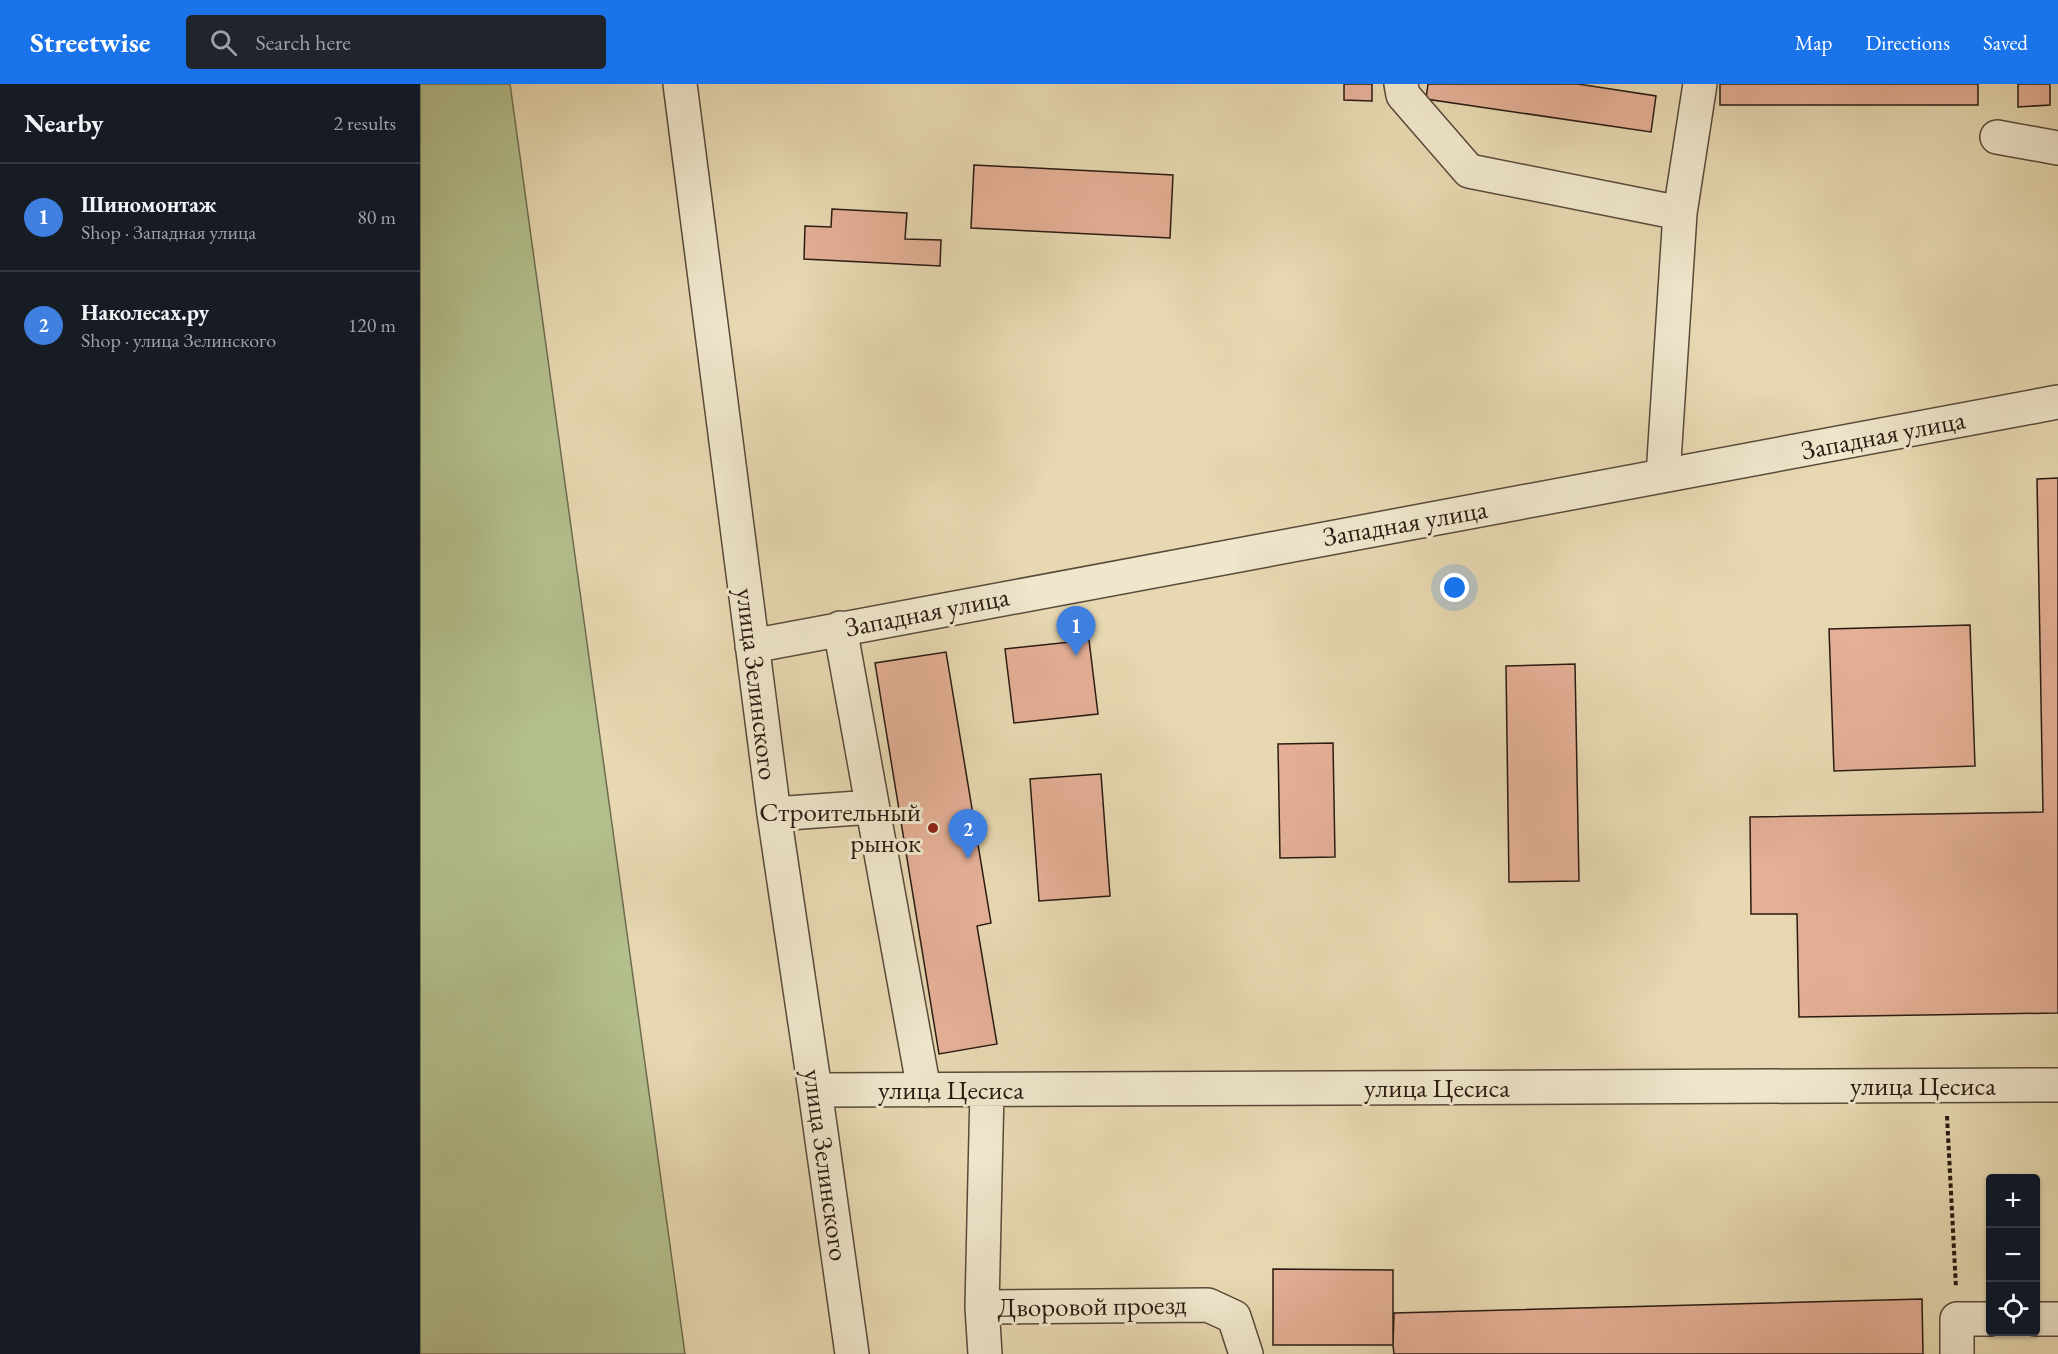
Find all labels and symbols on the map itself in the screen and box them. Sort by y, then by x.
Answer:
street label: Западная улица [1798,401,1968,468]
street label: Западная улица [1320,491,1490,554]
your location [1440,573,1469,602]
street label: Западная улица [842,578,1012,645]
street label: улица Зелинского [728,586,787,782]
pin: 1 [1056,606,1096,656]
place label: Строительный рынок [759,794,921,860]
pin: 2 [948,810,988,859]
marker: Строительный рынок [926,821,940,835]
street label: улица Зелинского [796,1067,857,1263]
street label: улица Цесиса [1850,1068,1996,1103]
street label: улица Цесиса [1364,1070,1510,1105]
street label: улица Цесиса [878,1072,1024,1107]
street label: Дворовой проезд [997,1286,1187,1325]

